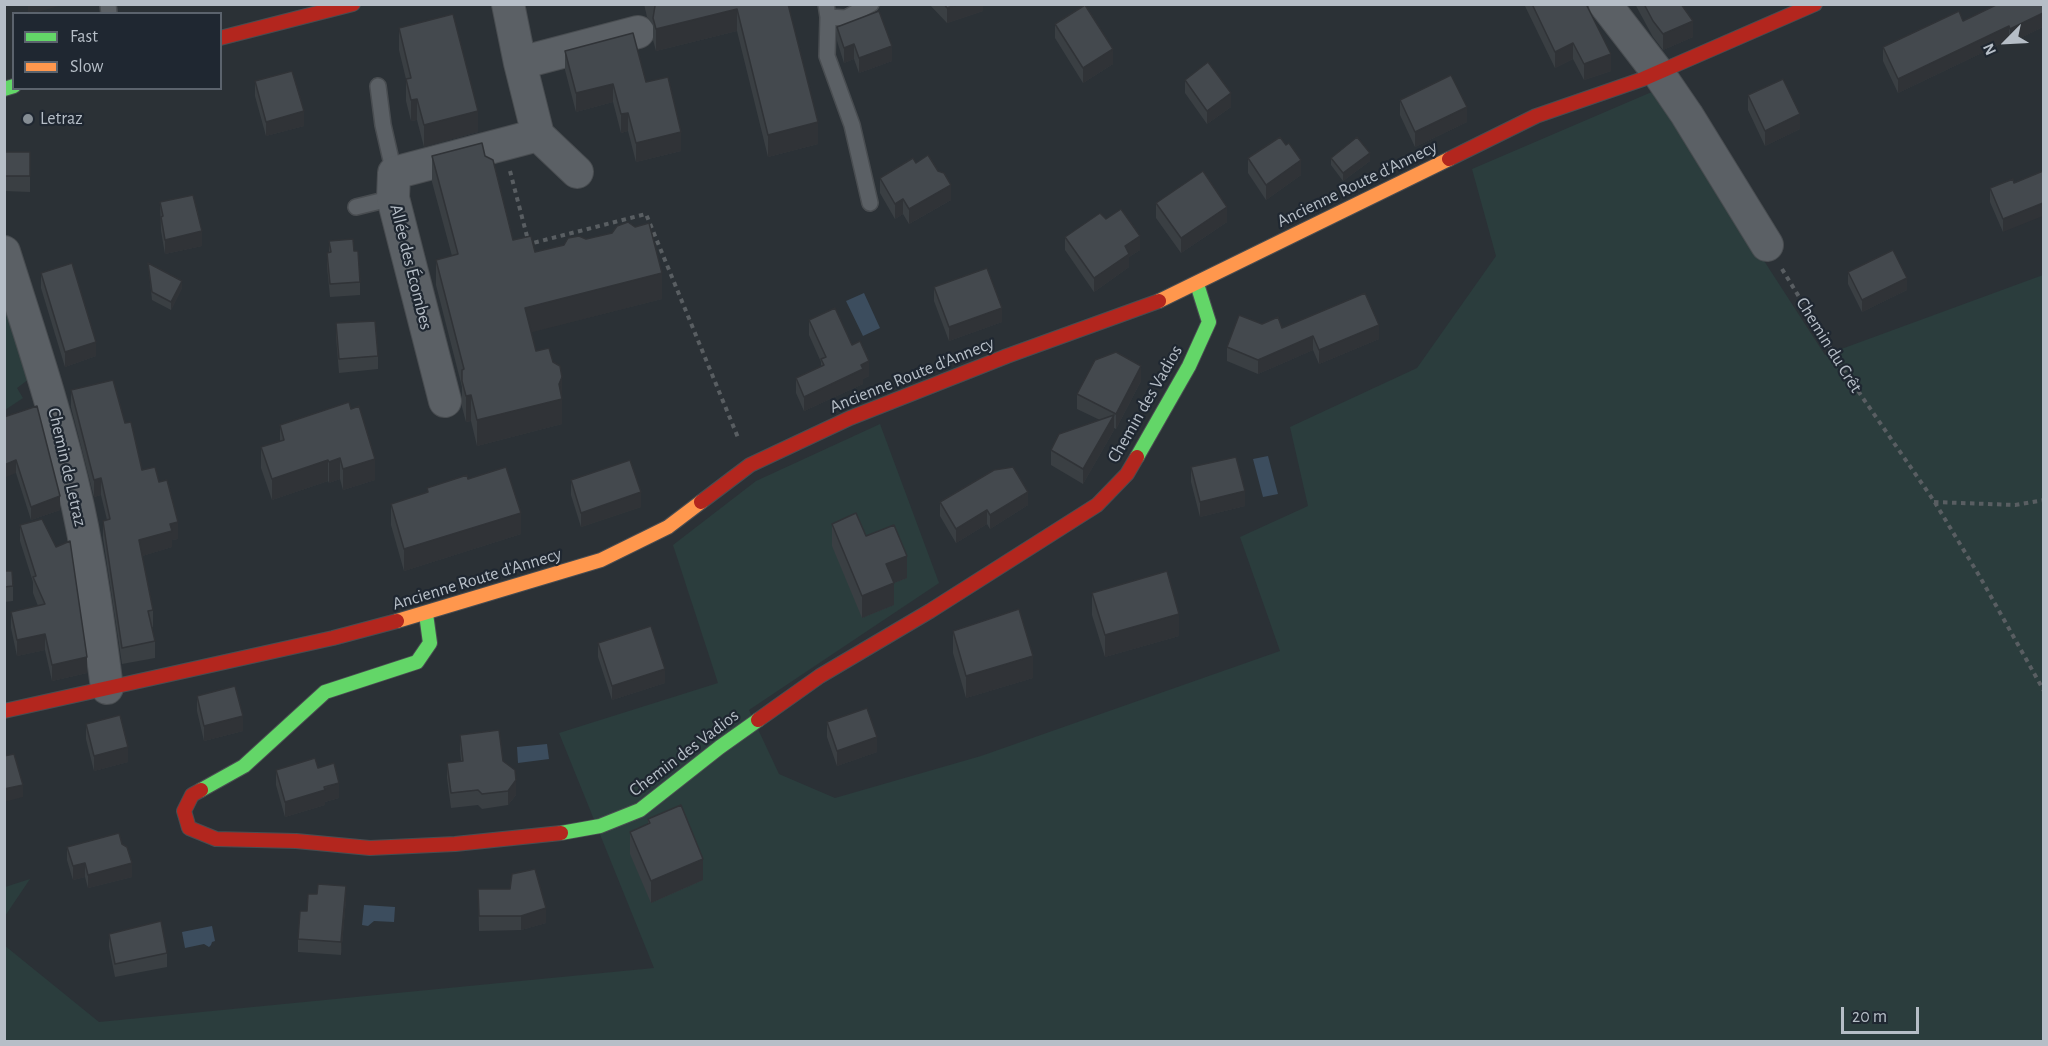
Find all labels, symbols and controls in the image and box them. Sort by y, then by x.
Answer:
legend [12,12,222,90]
north arrow [1976,12,2036,72]
text: Fast [70,28,98,46]
text: N [1980,41,1999,58]
text: Slow [70,58,103,76]
place label: Letraz [40,108,83,130]
marker: Letraz [21,112,35,126]
street label: Ancienne Route d'Annecy [1273,136,1441,232]
street label: Allée des Écombes [385,202,437,332]
street label: Chemin du Crêt [1791,293,1867,397]
street label: Ancienne Route d'Annecy [827,332,997,418]
street label: Chemin des Vadios [1103,341,1187,467]
street label: Chemin de Letraz [43,405,91,529]
street label: Ancienne Route d'Annecy [390,543,564,615]
street label: Chemin des Vadios [625,705,743,801]
scale bar [1844,995,1922,1033]
text: 20 m [1852,1008,1887,1026]

